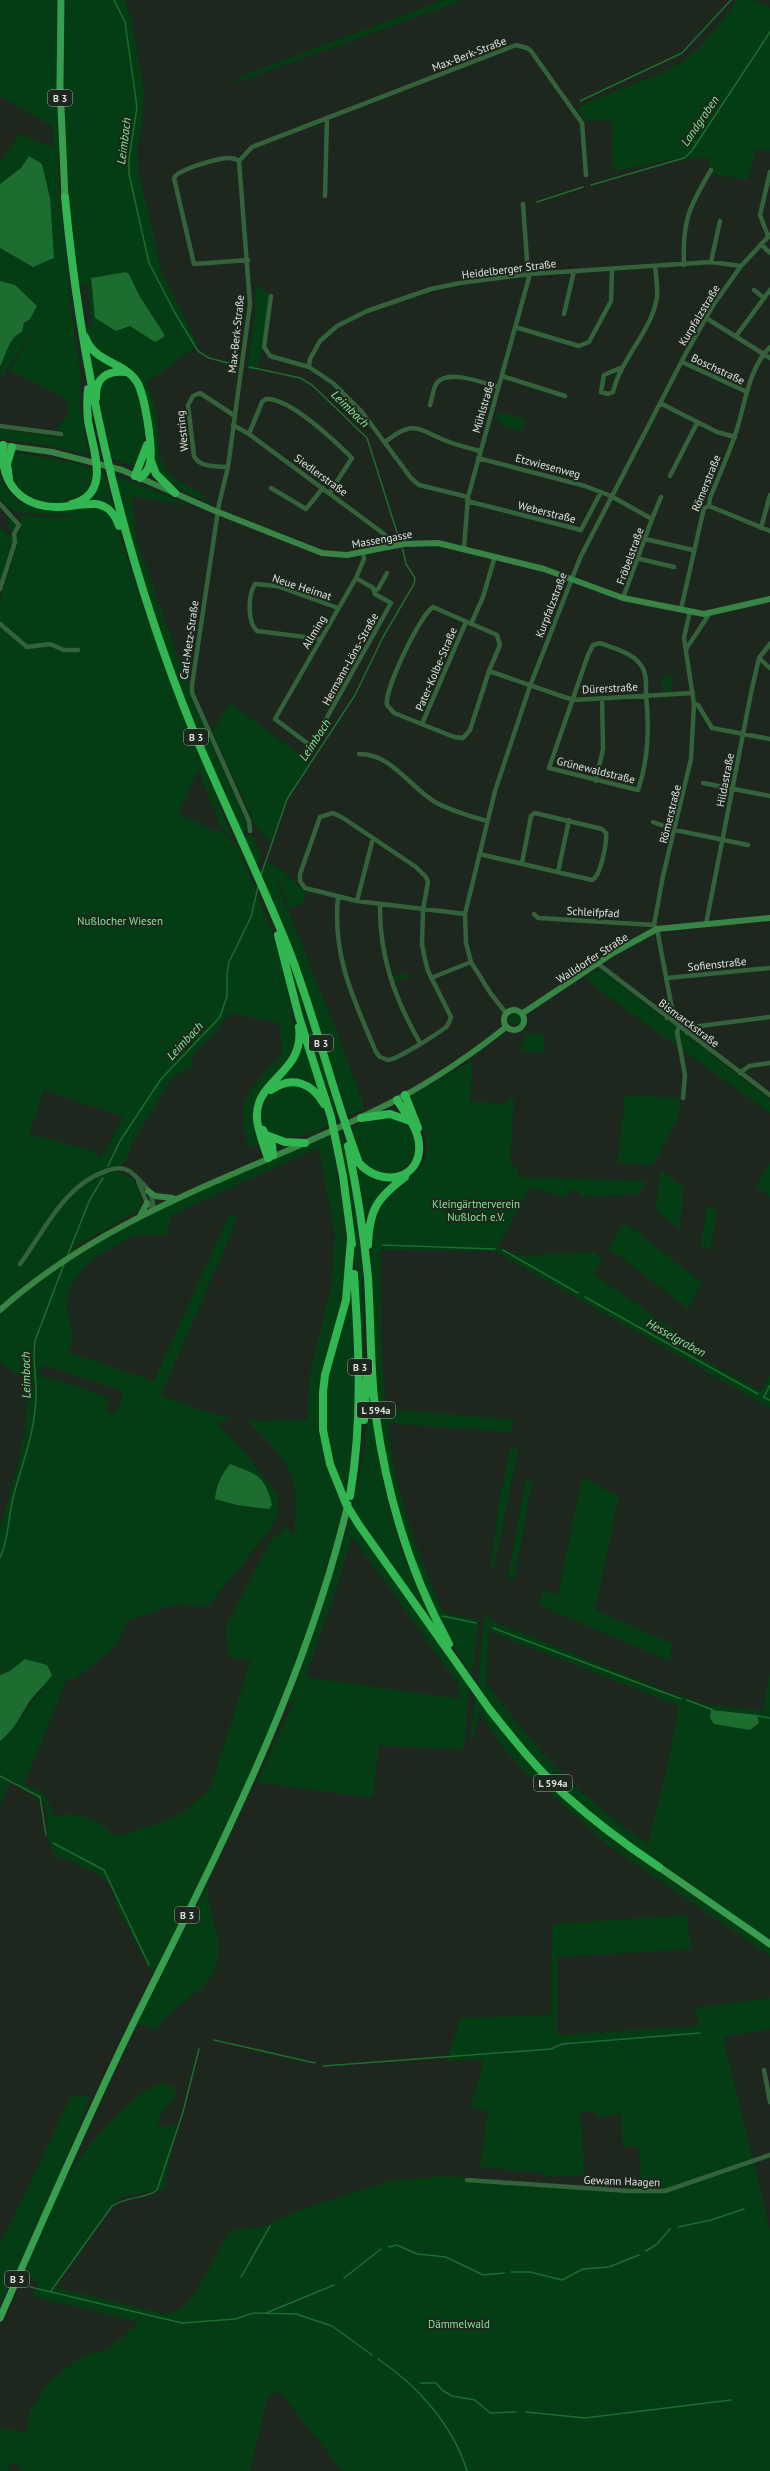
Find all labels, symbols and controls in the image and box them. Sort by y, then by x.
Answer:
street label: Max-Berk-Straße [430,33,509,75]
road number: B 3 [48,90,72,106]
water label: Landgraben [677,93,722,149]
water label: Leimbach [113,117,134,165]
street label: Heidelberger Straße [461,256,557,282]
street label: Kurpfalzstraße [675,282,723,348]
street label: Max-Berk-Straße [225,294,247,374]
street label: Boschstraße [689,350,747,388]
street label: Mühlstraße [469,379,497,435]
water label: Leimbach [328,387,372,430]
street label: Westring [173,410,191,452]
street label: Siedlerstraße [292,451,351,499]
street label: Etzwiesenweg [514,451,582,481]
street label: Römerstraße [688,452,724,513]
street label: Weberstraße [517,498,578,526]
street label: Fröbelstraße [613,525,647,586]
street label: Massengasse [351,527,414,551]
street label: Kurpfalzstraße [532,570,570,640]
street label: Neue Heimat [271,571,334,603]
street label: Carl-Metz-Straße [177,599,202,680]
street label: Hermann-Löns-Straße [319,610,381,708]
street label: Allming [299,613,329,651]
street label: Pater-Kolbe-Straße [412,625,460,713]
street label: Dürerstraße [582,680,639,696]
water label: Leimbach [296,716,334,763]
road number: B 3 [184,729,208,745]
street label: Hildastraße [713,751,737,808]
street label: Grünewaldstraße [555,754,637,787]
street label: Römerstraße [656,783,684,845]
street label: Schleifpfad [566,904,620,920]
park label: Nußlocher Wiesen [77,914,163,928]
street label: Walldorfer Straße [554,929,631,986]
street label: Sofienstraße [687,954,747,974]
street label: Bismarckstraße [656,996,722,1051]
water label: Leimbach [163,1018,206,1063]
road number: B 3 [309,1035,333,1051]
park label: Kleingärtnerverein Nußloch e.V. [432,1197,520,1224]
water label: Hesselgraben [644,1315,709,1360]
water label: Leimbach [18,1351,33,1399]
road number: B 3 [348,1359,372,1375]
road number: L 594a [357,1402,395,1418]
road number: L 594a [534,1775,572,1791]
road number: B 3 [175,1907,199,1923]
street label: Gewann Haagen [584,2173,660,2189]
road number: B 3 [5,2271,29,2287]
park label: Dämmelwald [428,2317,490,2331]

